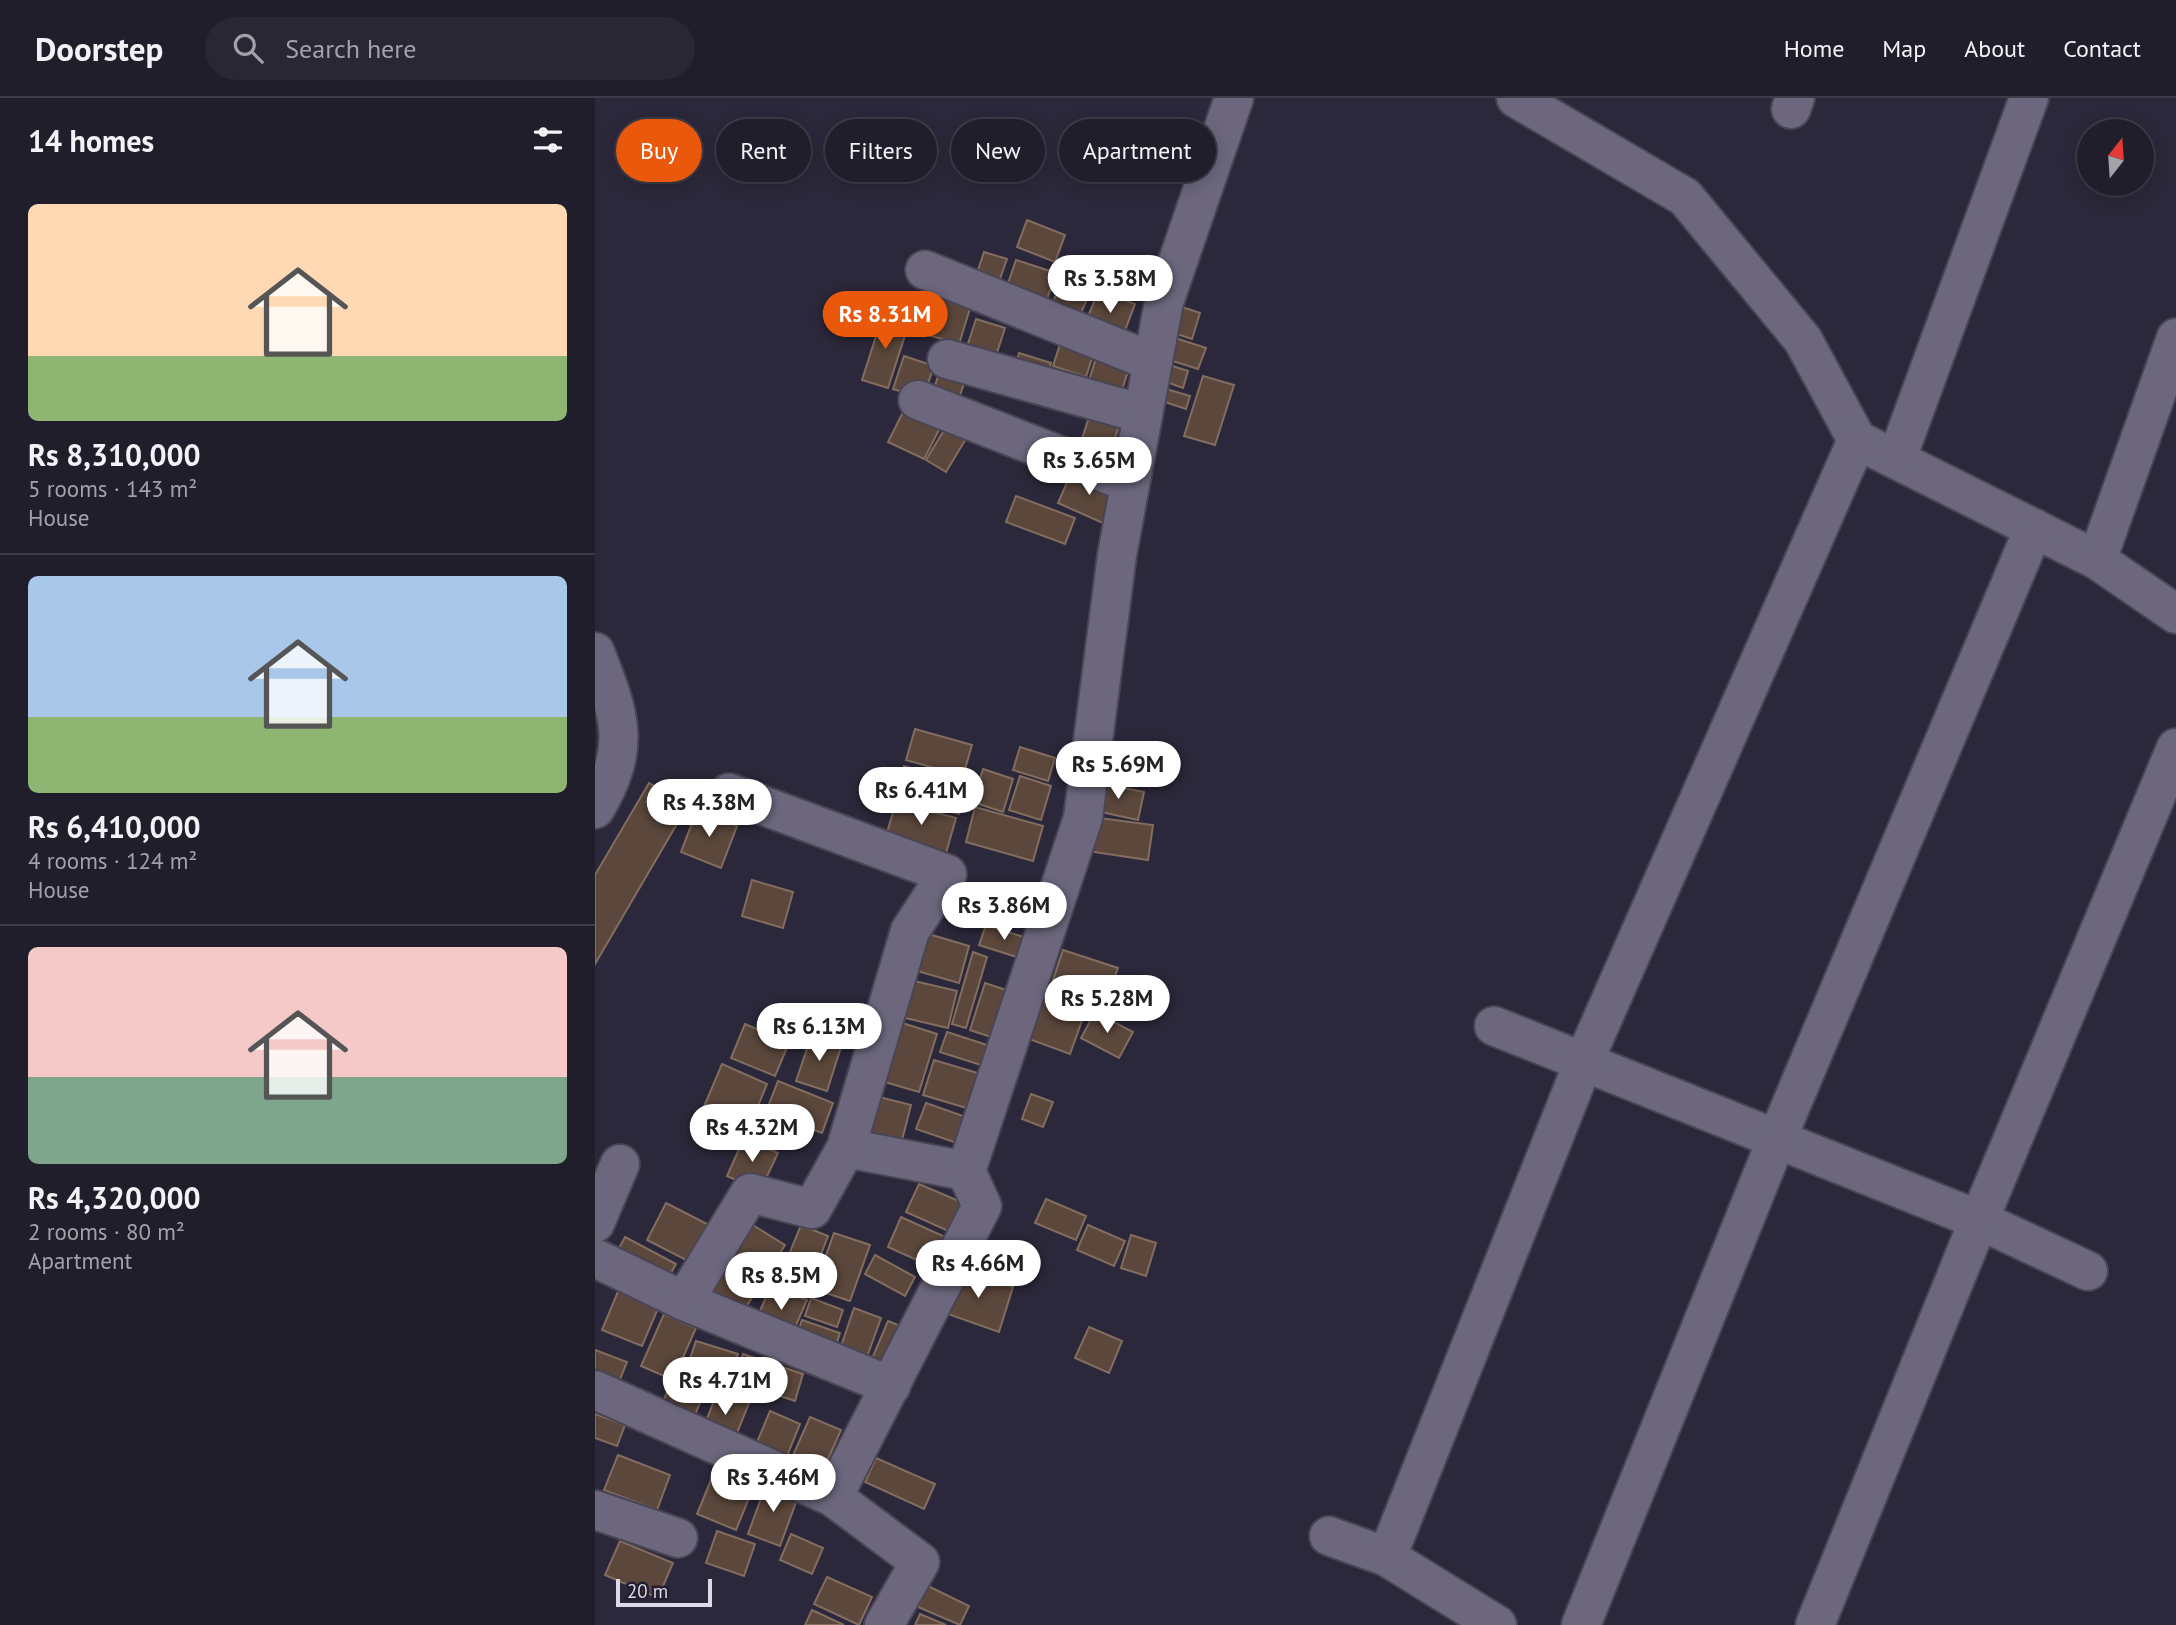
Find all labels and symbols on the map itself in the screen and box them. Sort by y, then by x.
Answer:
north arrow [2077,119,2154,196]
pin: Rs 3.58M [1038,256,1182,315]
pin: Rs 8.31M [813,292,957,351]
pin: Rs 3.65M [1017,438,1161,497]
pin: Rs 5.69M [1046,742,1190,801]
pin: Rs 6.41M [849,768,993,827]
pin: Rs 4.38M [637,780,781,839]
pin: Rs 3.86M [932,882,1076,942]
pin: Rs 5.28M [1035,976,1179,1035]
pin: Rs 6.13M [747,1004,891,1063]
pin: Rs 4.32M [680,1104,824,1164]
pin: Rs 4.66M [906,1240,1050,1300]
pin: Rs 8.5M [716,1252,846,1312]
pin: Rs 4.71M [653,1358,797,1417]
pin: Rs 3.46M [701,1454,845,1514]
scale bar [616,1576,712,1608]

